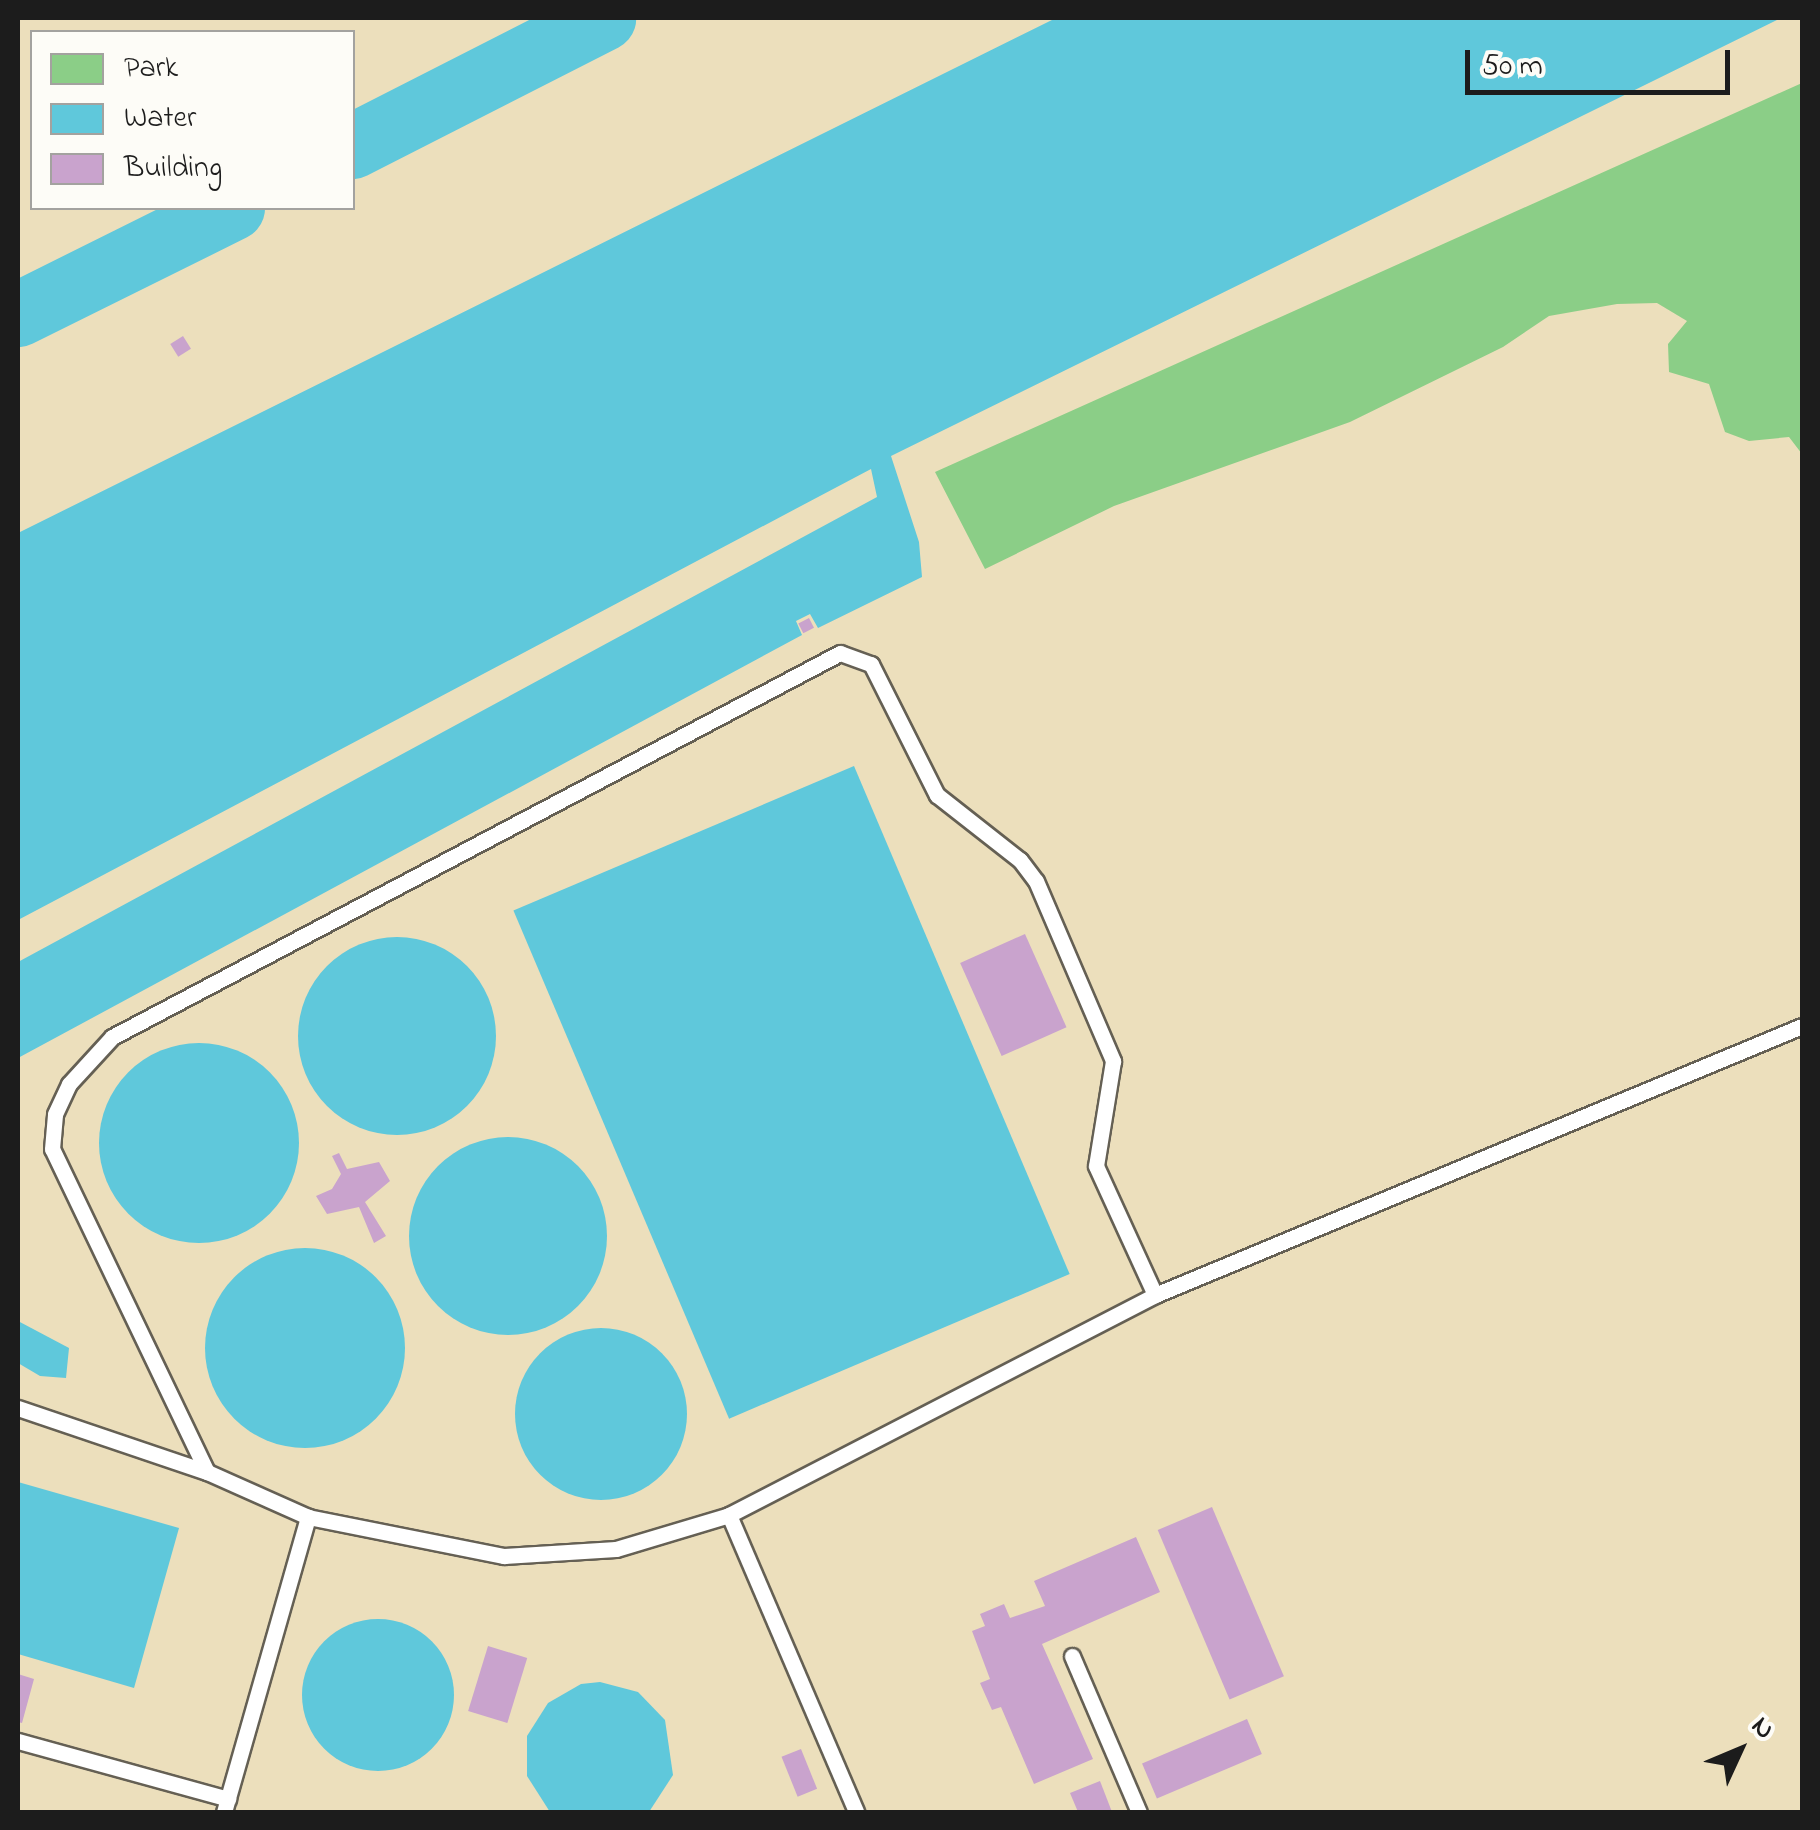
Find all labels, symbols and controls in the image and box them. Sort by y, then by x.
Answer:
legend [30,30,355,210]
scale bar [1470,30,1735,92]
text: 50 m [1482,45,1543,89]
text: Park [124,47,178,91]
text: Water [124,97,196,141]
text: Building [124,147,222,191]
north arrow [1690,1700,1790,1800]
text: N [1741,1708,1783,1750]

